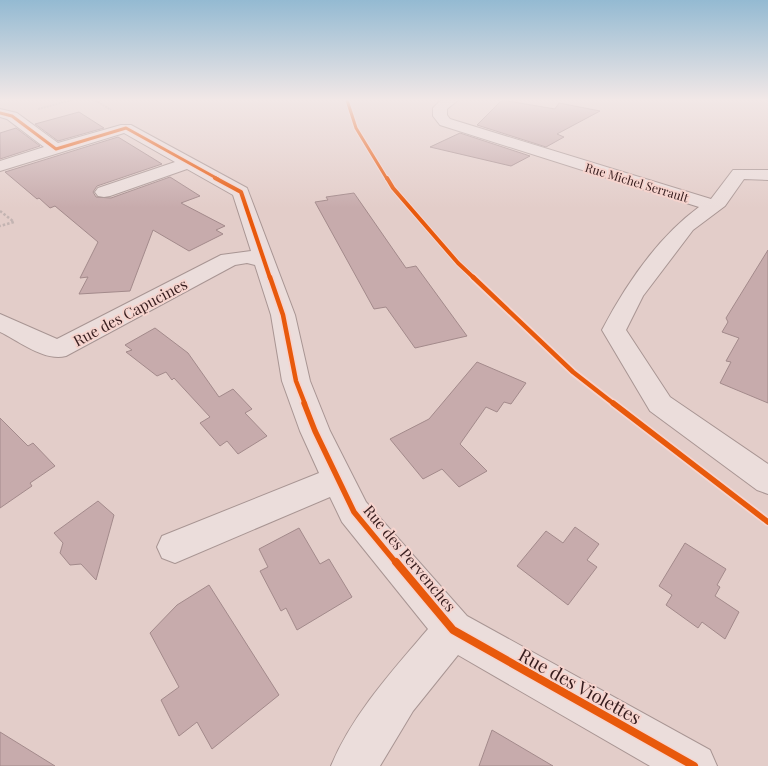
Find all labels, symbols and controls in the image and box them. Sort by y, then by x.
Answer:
street label: Rue Michel Serrault [583,159,691,206]
street label: Rue des Capucines [69,273,191,351]
street label: Rue des Pervenches [359,500,461,616]
street label: Rue des Violettes [515,642,645,730]

